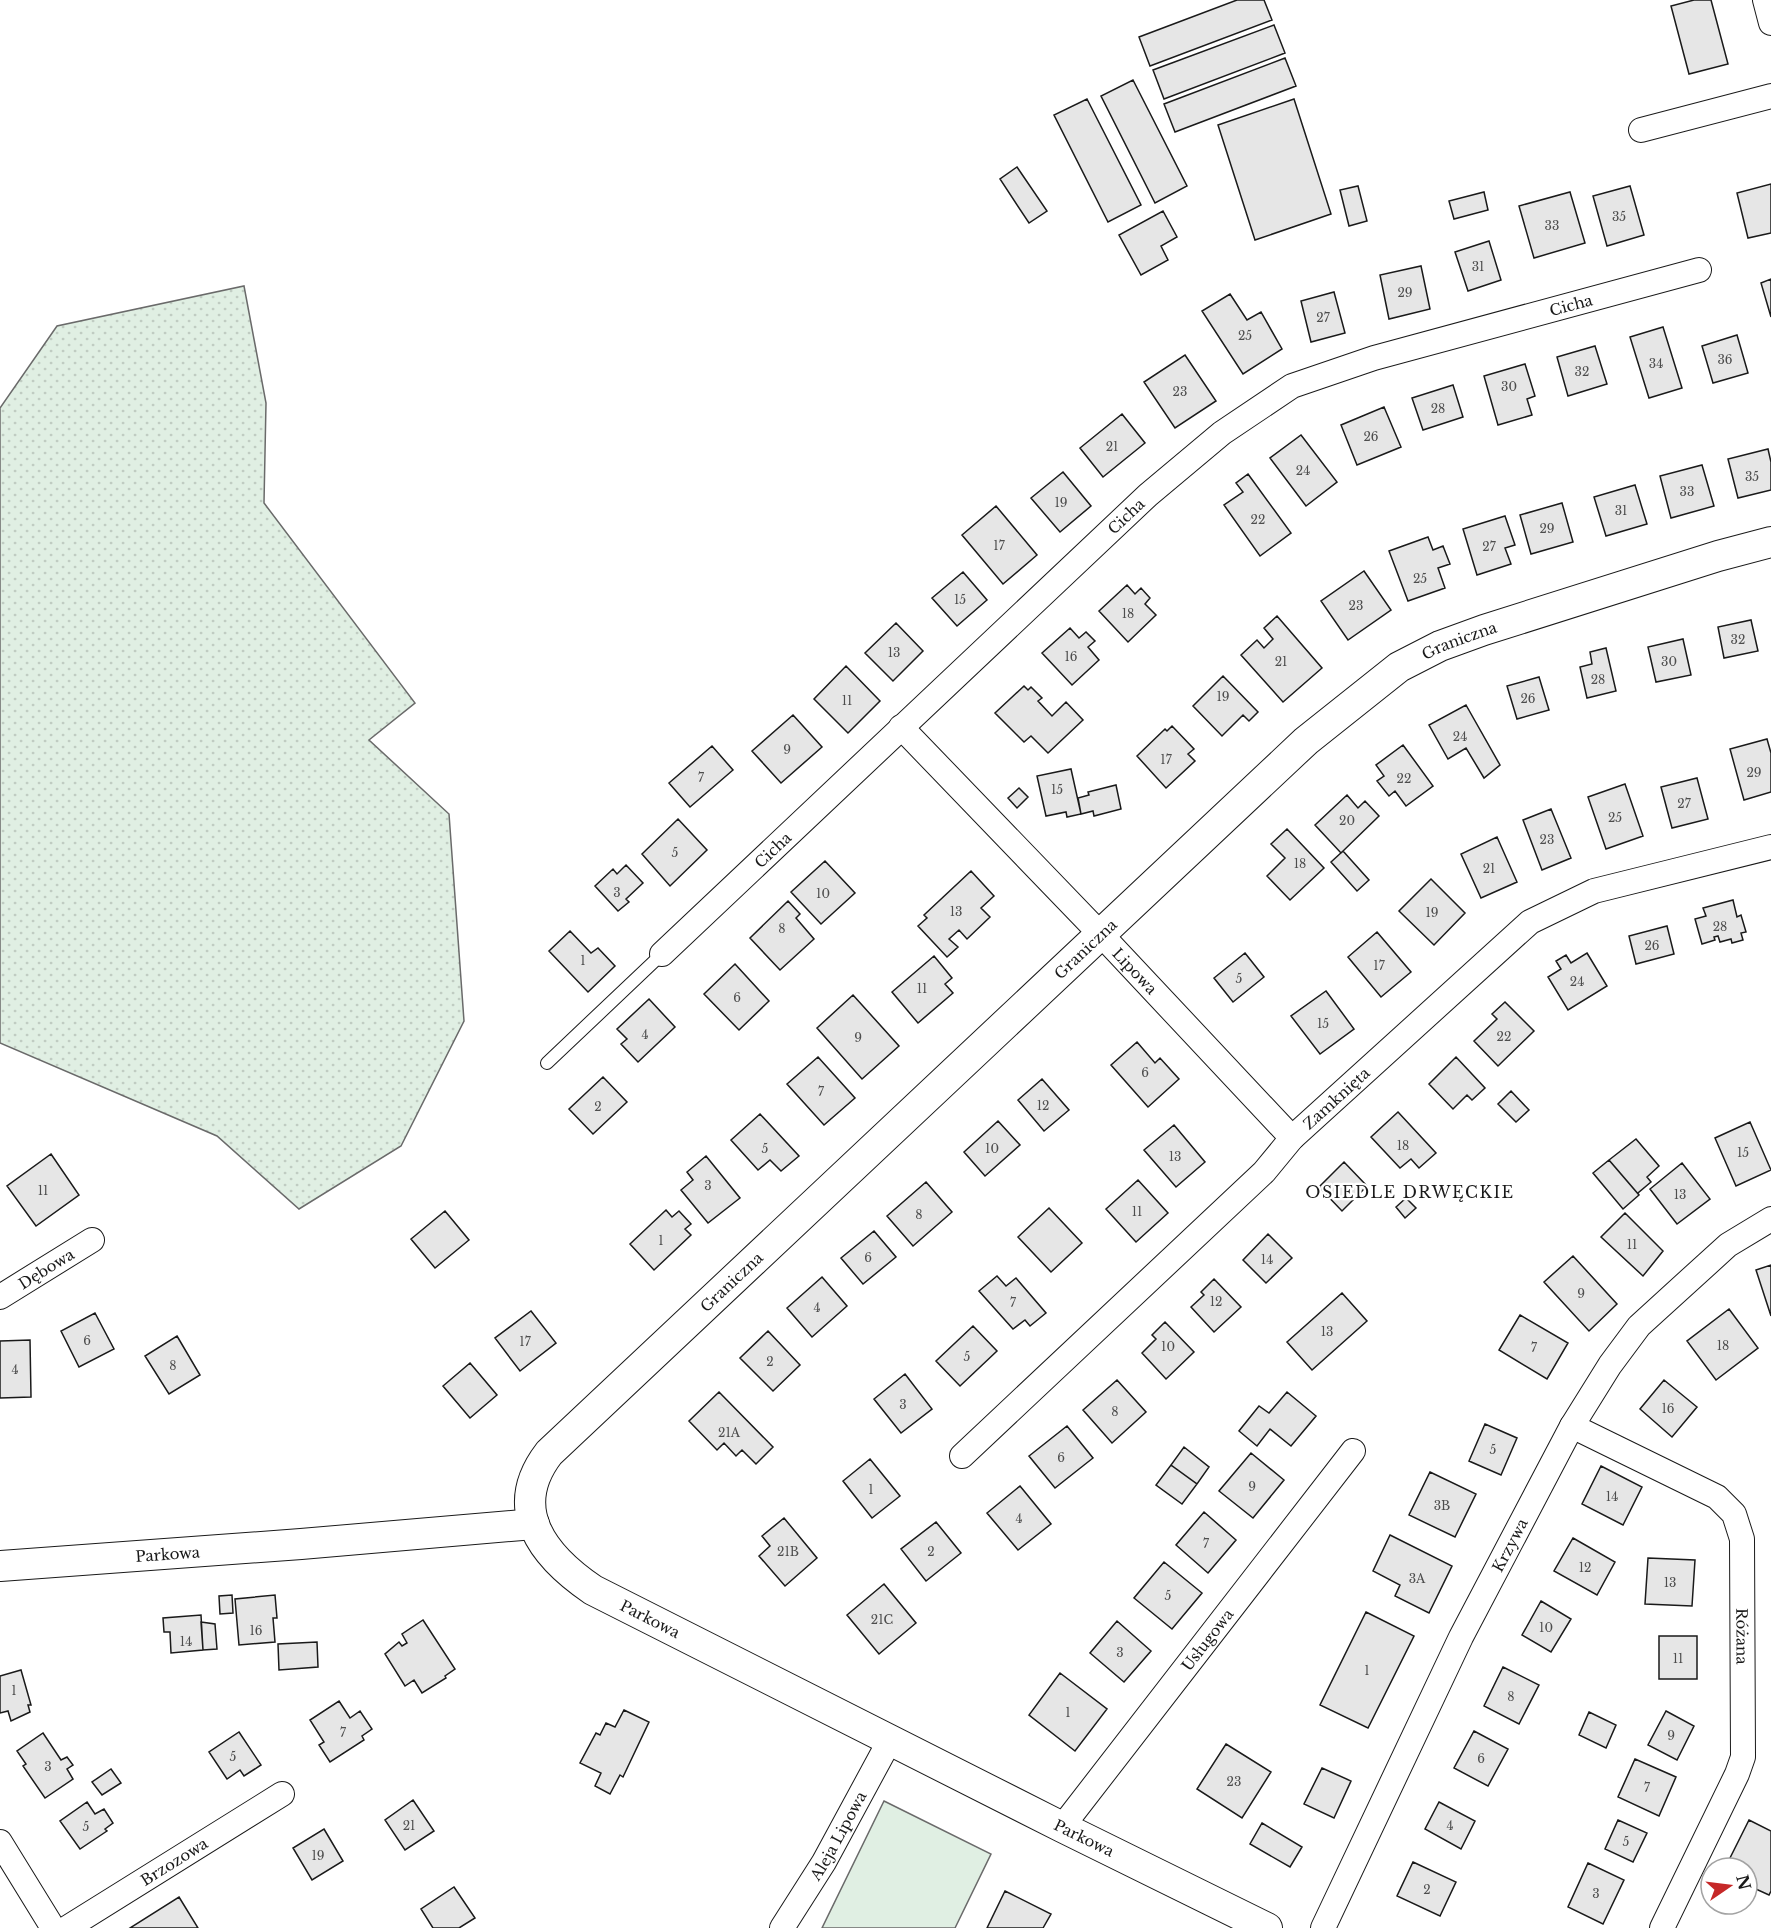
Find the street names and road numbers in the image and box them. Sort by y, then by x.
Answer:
street label: Cicha [1547,290,1595,320]
street label: Cicha [1103,494,1149,538]
street label: Graniczna [1418,617,1500,663]
street label: Cicha [750,827,795,872]
street label: Graniczna [1050,914,1121,983]
street label: Lipowa [1109,944,1162,998]
street label: Zamknięta [1299,1063,1374,1133]
street label: Dębowa [14,1244,78,1293]
street label: Graniczna [696,1247,767,1316]
street label: Krzywa [1488,1514,1532,1575]
street label: Parkowa [135,1542,201,1566]
street label: Parkowa [617,1596,684,1642]
street label: Usługowa [1177,1604,1238,1674]
street label: Różana [1733,1608,1752,1665]
street label: Aleja Lipowa [805,1787,870,1885]
street label: Parkowa [1051,1815,1118,1861]
street label: Brzozowa [137,1833,212,1889]

